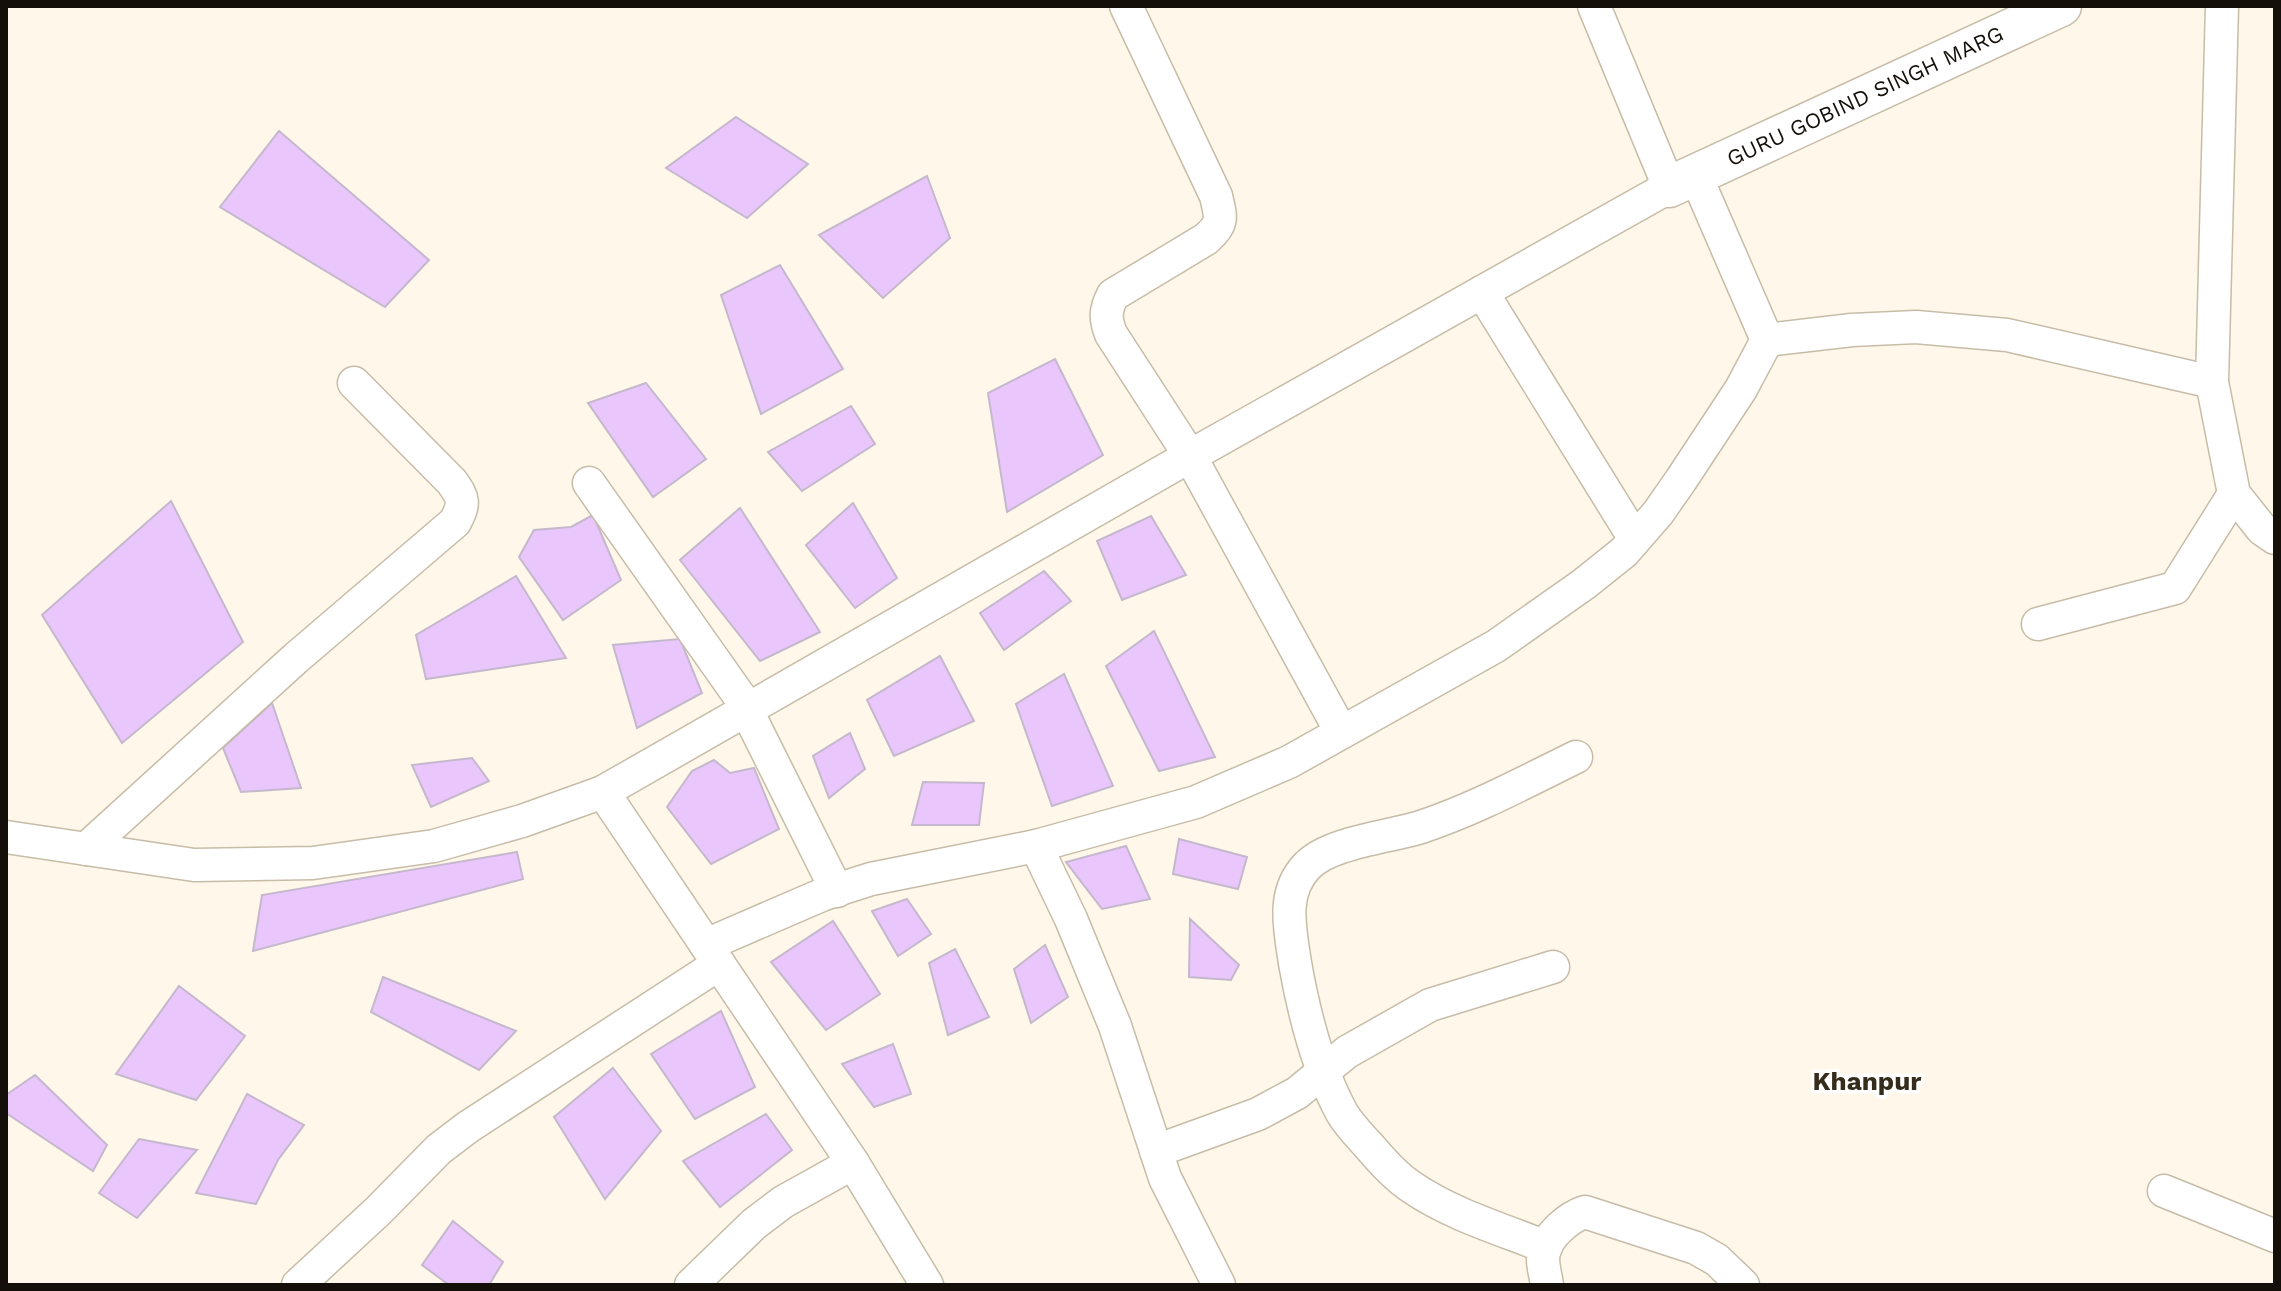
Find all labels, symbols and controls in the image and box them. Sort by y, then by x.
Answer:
street label: GURU GOBIND SINGH MARG [1723,21,2007,171]
district label: Khanpur [1813,1066,1922,1096]

